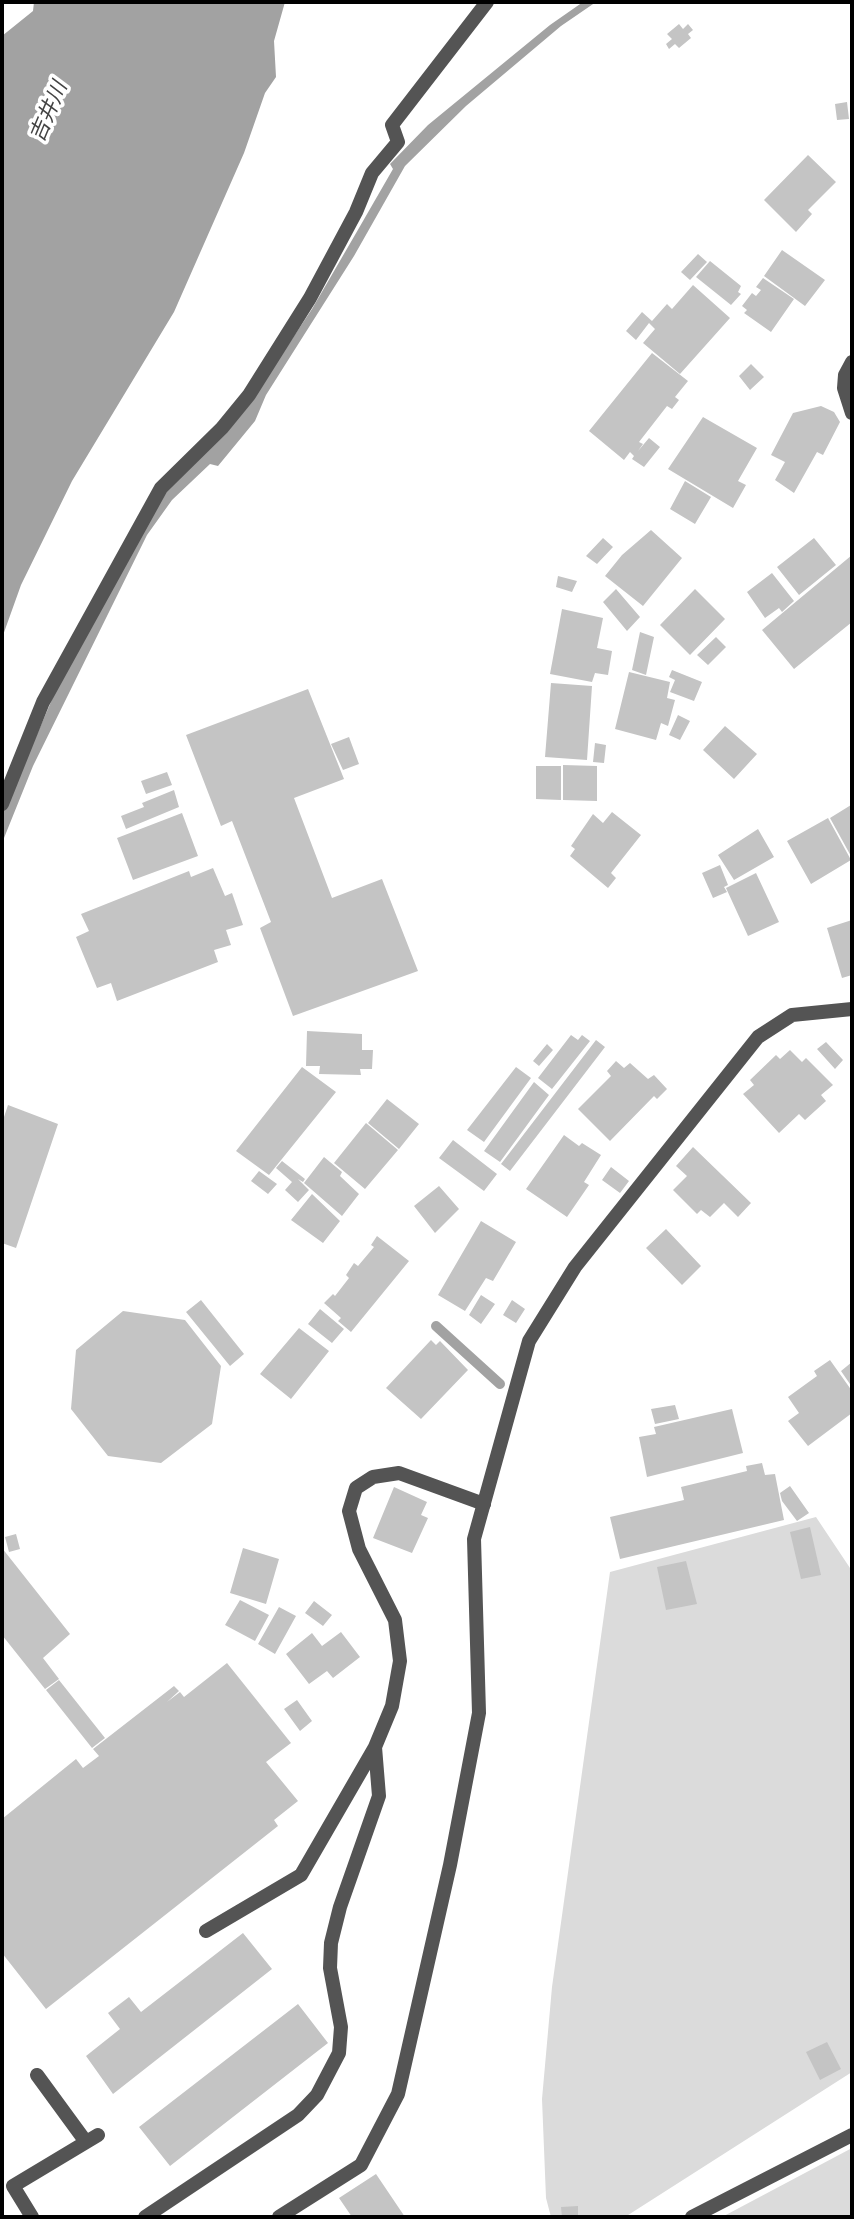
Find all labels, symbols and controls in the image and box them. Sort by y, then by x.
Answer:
water label: 吉井川 [25,78,73,146]

